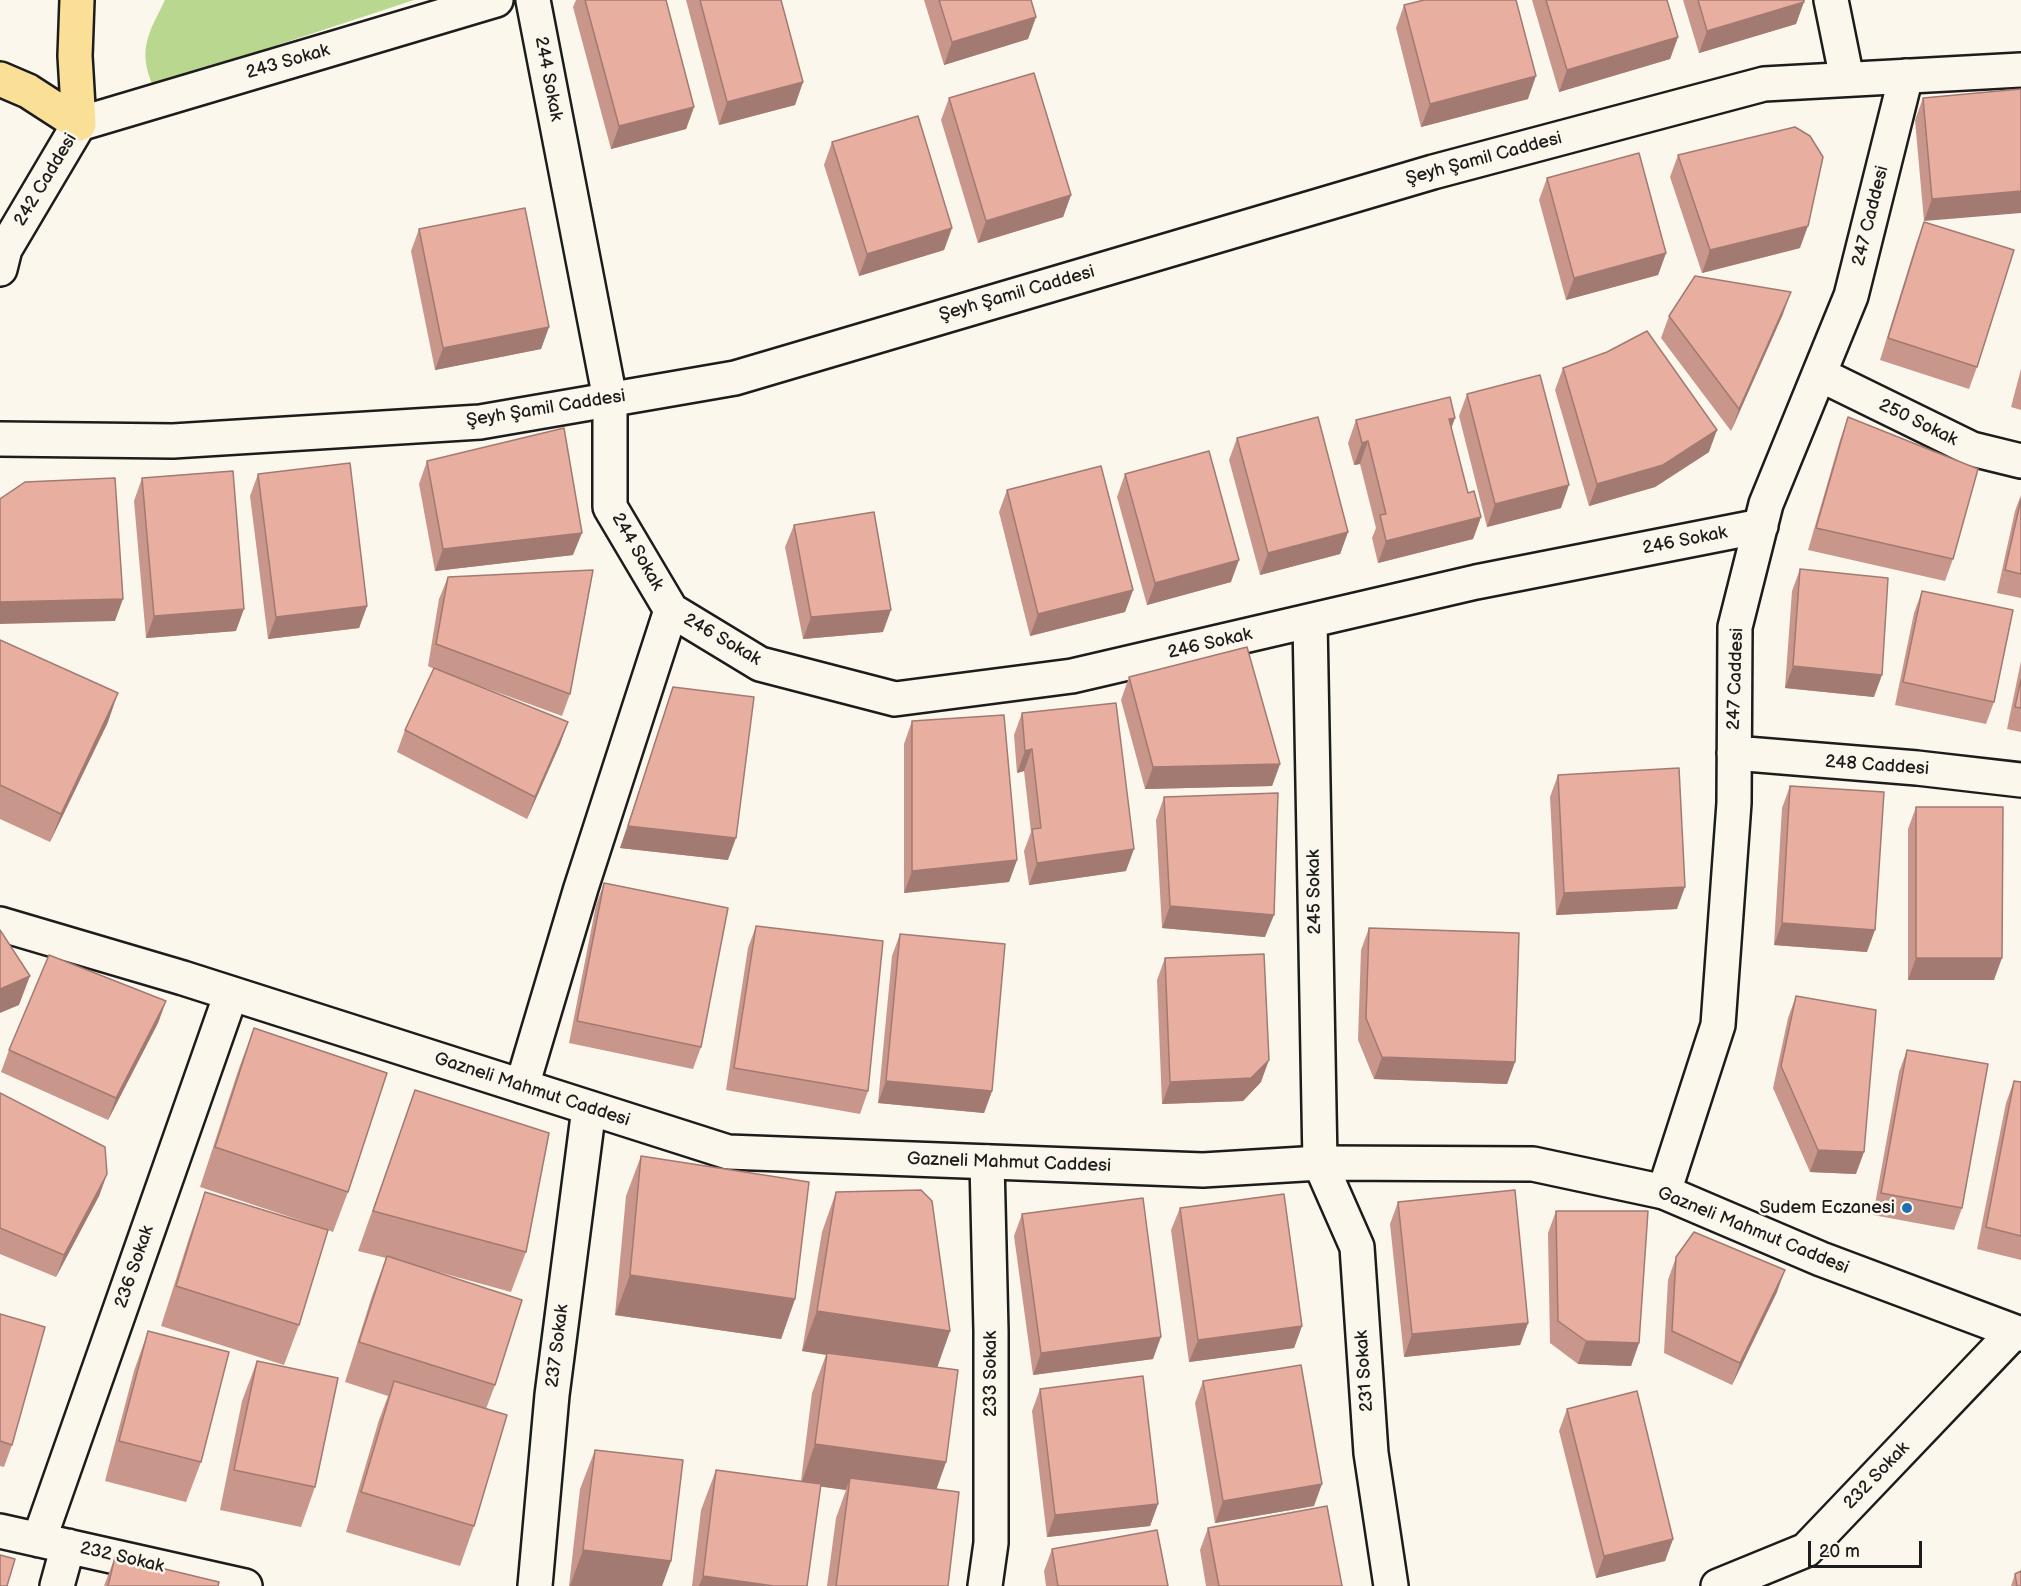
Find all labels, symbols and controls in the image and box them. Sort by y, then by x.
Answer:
street label: 244 Sokak [529,35,567,123]
street label: 243 Sokak [244,40,332,84]
street label: Şeyh Şamil Caddesi [1404,128,1564,190]
street label: 242 Caddesi [10,130,82,230]
street label: 247 Caddesi [1848,164,1894,268]
street label: Şeyh Şamil Caddesi [937,261,1097,327]
street label: Şeyh Şamil Caddesi [465,386,627,432]
street label: 250 Sokak [1875,395,1961,451]
street label: 244 Sokak [606,509,668,595]
street label: 246 Sokak [1641,522,1729,560]
street label: 246 Sokak [679,609,765,671]
street label: 246 Sokak [1166,624,1254,664]
street label: 247 Caddesi [1723,627,1749,731]
street label: 248 Caddesi [1824,752,1930,780]
street label: 245 Sokak [1303,849,1327,935]
street label: Gazneli Mahmut Caddesi [431,1048,633,1132]
street label: Gazneli Mahmut Caddesi [906,1149,1112,1177]
street label: Gazneli Mahmut Caddesi [1654,1183,1852,1279]
place label: Sudem Eczanesi [1759,1197,1895,1219]
marker: Sudem Eczanesi [1900,1201,1914,1215]
street label: 236 Sokak [111,1223,159,1311]
street label: 237 Sokak [542,1303,574,1389]
street label: 231 Sokak [1351,1329,1379,1413]
street label: 233 Sokak [980,1331,1002,1417]
street label: 232 Sokak [1840,1438,1914,1514]
scale bar [1811,1529,1925,1567]
street label: 232 Sokak [78,1538,166,1578]
text: 20 m [1819,1541,1860,1562]

